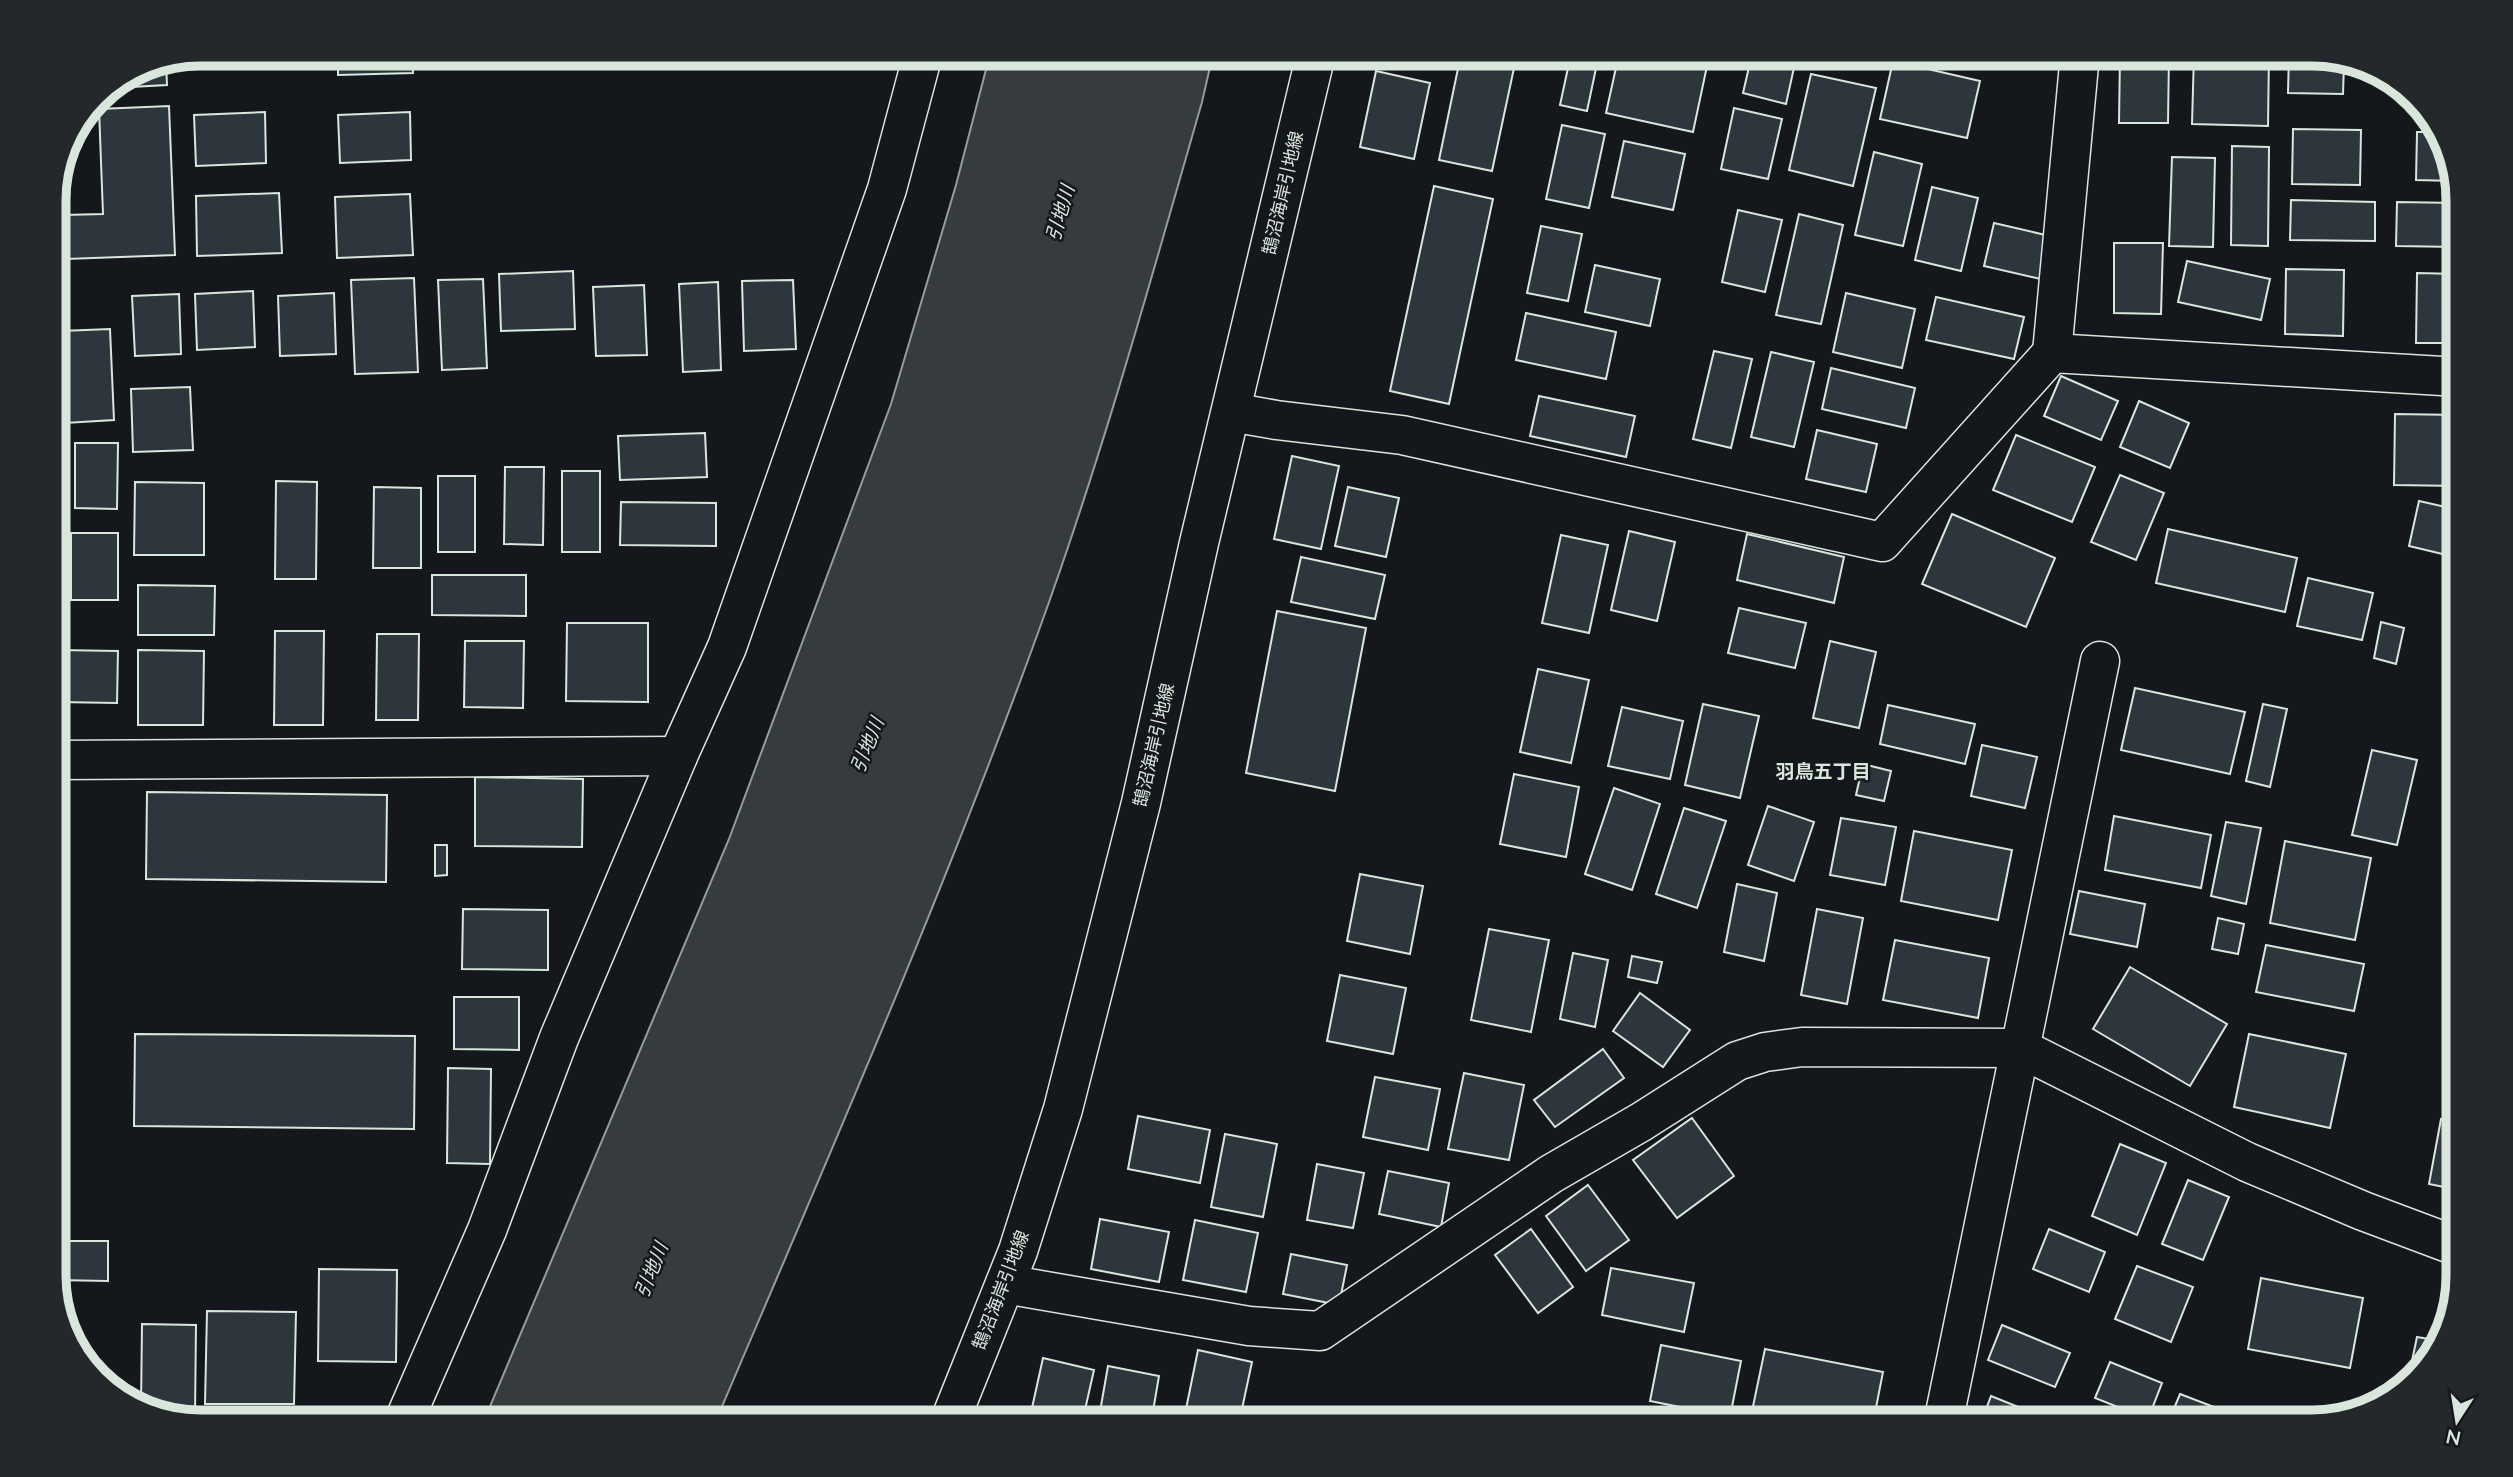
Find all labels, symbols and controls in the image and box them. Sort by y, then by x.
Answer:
street label: 鵠沼海岸引地線 [1257,129,1307,257]
water label: 引地川 [1041,180,1079,243]
street label: 鵠沼海岸引地線 [1128,681,1178,809]
water label: 引地川 [845,712,889,776]
district label: 羽鳥五丁目 [1775,759,1871,782]
street label: 鵠沼海岸引地線 [967,1227,1033,1352]
water label: 引地川 [629,1237,673,1301]
north arrow [2422,1386,2492,1456]
text: N [2444,1425,2463,1451]

